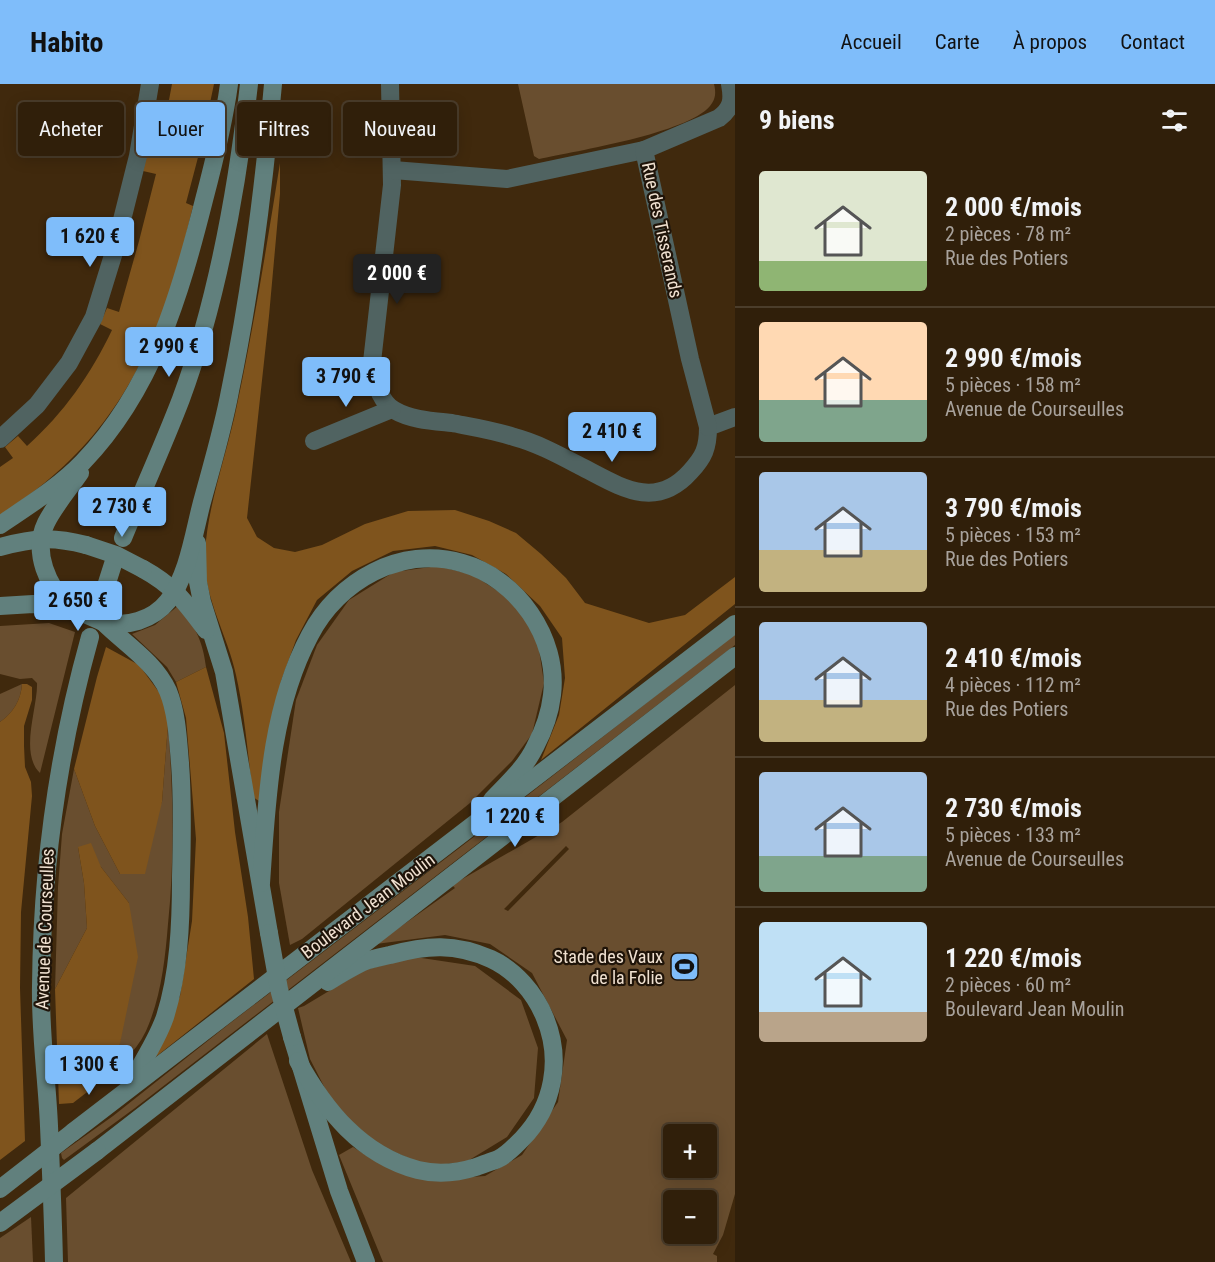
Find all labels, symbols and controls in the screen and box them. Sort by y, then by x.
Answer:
text: Habito [30,26,103,59]
text: Accueil [841,30,902,54]
text: Carte [935,30,980,54]
text: À propos [1013,30,1087,54]
text: Contact [1120,30,1185,54]
chip: Acheter [18,102,124,156]
chip: Louer [136,102,225,156]
chip: Filtres [237,102,331,156]
chip: Nouveau [343,102,457,156]
icon: filters [1158,104,1191,137]
text: 9 biens [759,105,835,135]
street label: Rue des Tisserands [638,160,687,300]
text: 2 000 €/mois [945,192,1082,222]
icon: home [807,195,879,267]
pin: 1 620 € [35,217,145,268]
text: 2 pièces · 78 m² [945,222,1071,246]
text: 1 620 € [60,224,120,248]
text: Rue des Potiers [945,246,1068,270]
pin: 2 000 € [342,254,452,305]
text: 2 000 € [367,261,427,285]
pin: 2 990 € [114,327,224,378]
text: 2 990 € [139,334,199,358]
text: 2 990 €/mois [945,343,1082,373]
icon: home [807,346,879,418]
pin: 3 790 € [291,357,401,408]
text: 3 790 € [316,364,376,388]
text: 5 pièces · 158 m² [945,373,1081,397]
text: Avenue de Courseulles [945,397,1124,421]
pin: 2 410 € [557,412,667,463]
text: 2 410 € [582,419,642,443]
pin: 2 730 € [67,487,177,538]
text: 3 790 €/mois [945,493,1082,523]
text: 2 730 € [92,494,152,518]
icon: home [807,496,879,568]
text: 5 pièces · 153 m² [945,523,1081,547]
text: Rue des Potiers [945,547,1068,571]
pin: 2 650 € [23,581,133,632]
text: 2 650 € [48,588,108,612]
text: 2 410 €/mois [945,643,1082,673]
icon: home [807,646,879,718]
text: 4 pièces · 112 m² [945,673,1081,697]
text: Rue des Potiers [945,697,1068,721]
text: 2 730 €/mois [945,793,1082,823]
icon: home [807,796,879,868]
pin: 1 220 € [460,797,570,848]
text: 1 220 € [485,804,545,828]
text: 5 pièces · 133 m² [945,823,1081,847]
text: Avenue de Courseulles [945,847,1124,871]
street label: Avenue de Courseulles [31,848,58,1010]
street label: Boulevard Jean Moulin [297,849,439,963]
text: 1 220 €/mois [945,943,1082,973]
place label: Stade des Vaux de la Folie [554,946,663,988]
icon: home [807,946,879,1018]
sports icon: Stade des Vaux de la Folie [668,951,700,983]
text: 2 pièces · 60 m² [945,973,1071,997]
text: Boulevard Jean Moulin [945,997,1124,1021]
pin: 1 300 € [34,1045,144,1096]
text: 1 300 € [59,1052,119,1076]
map controls [663,1124,717,1244]
button: + [663,1124,717,1178]
button: − [663,1190,717,1244]

